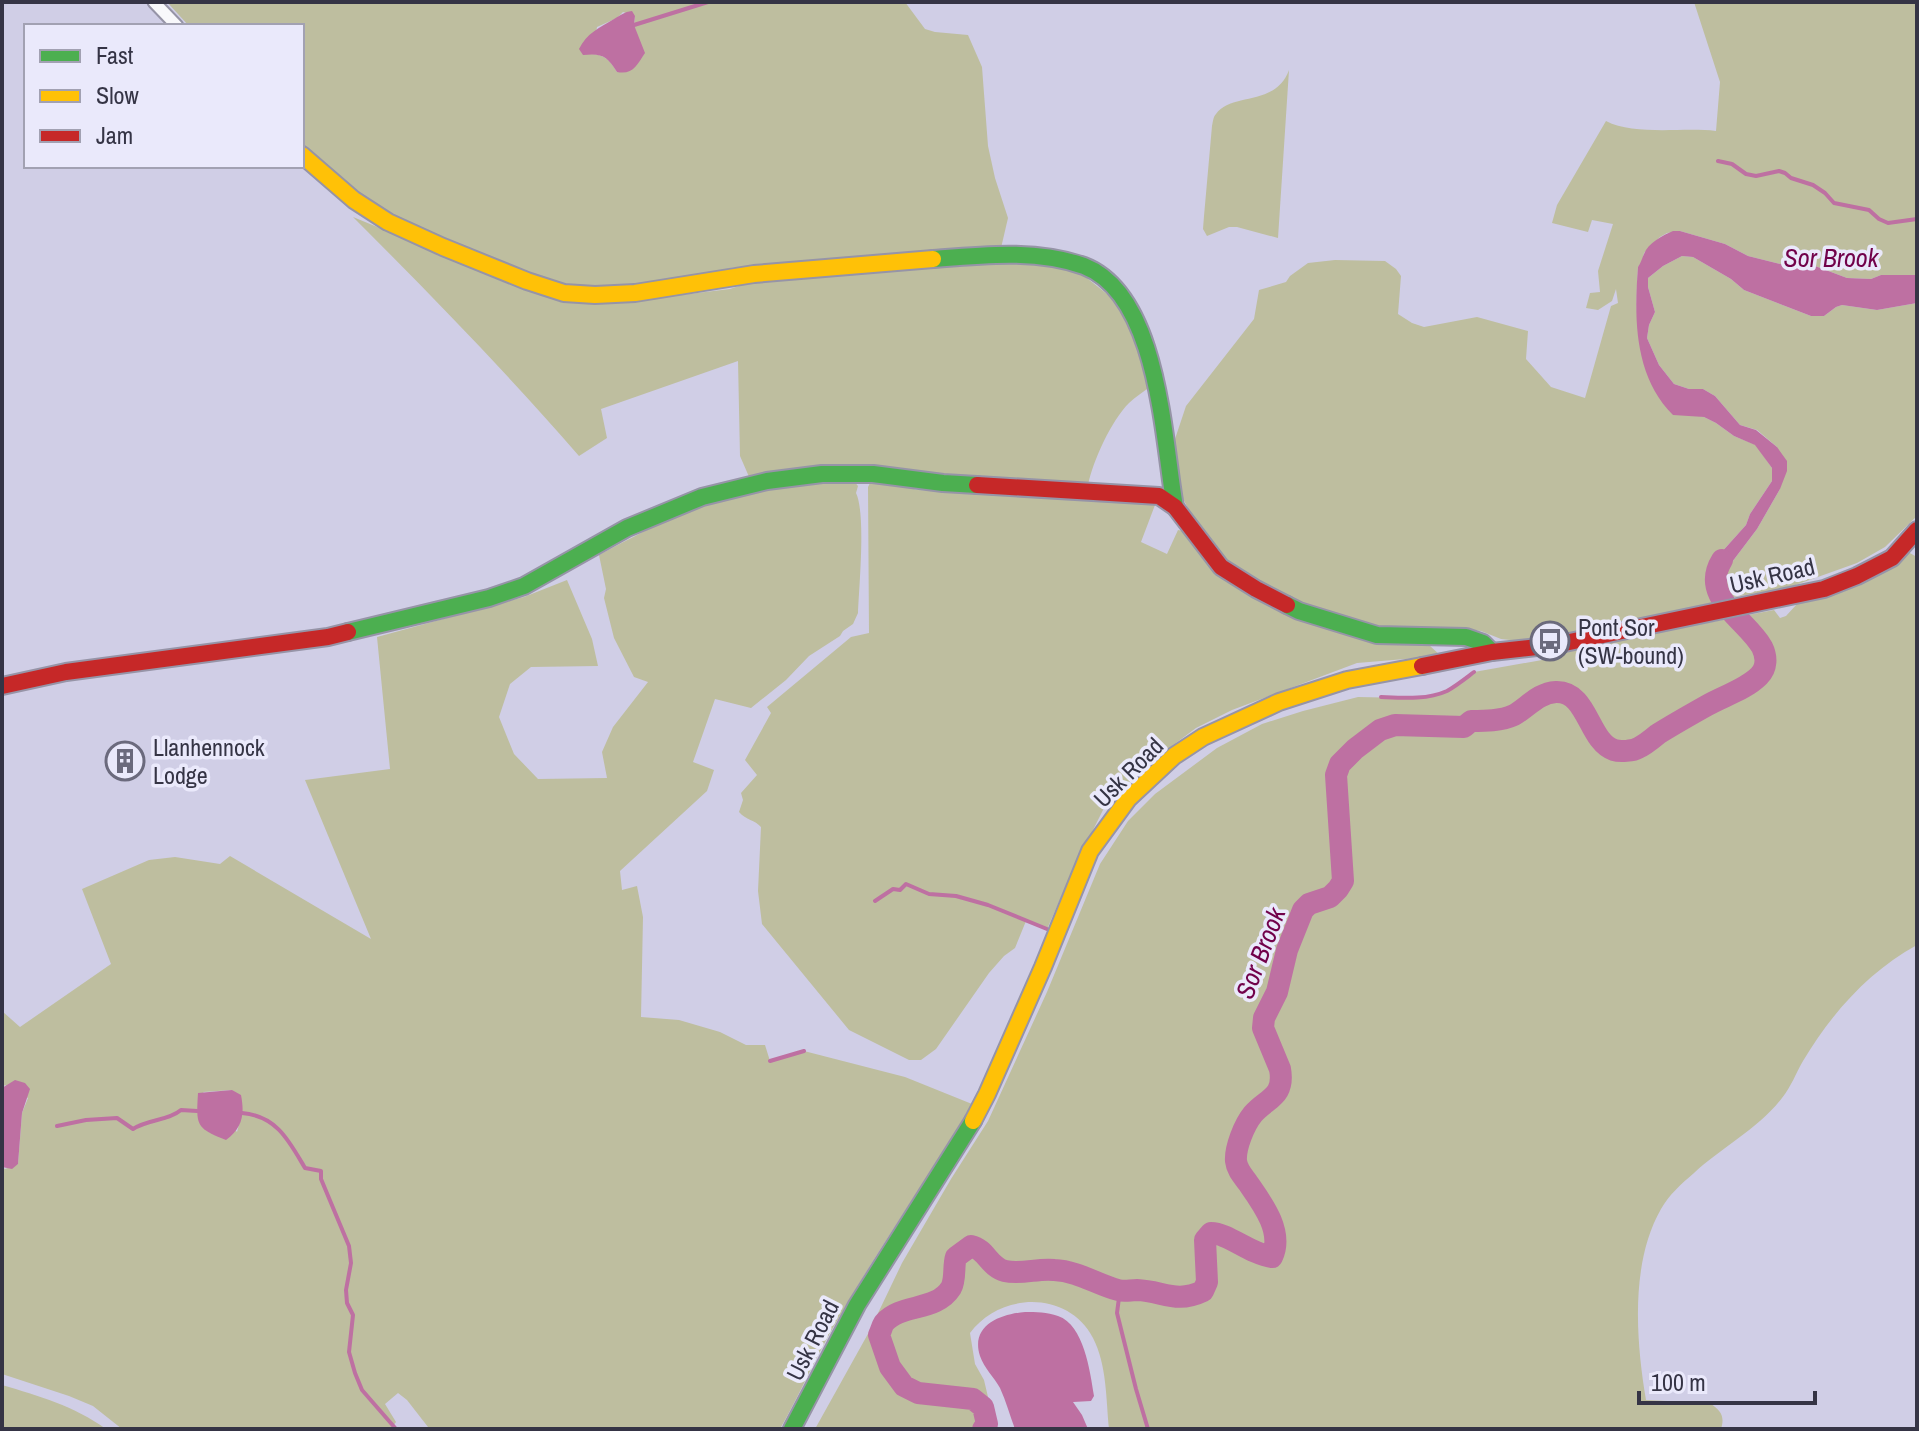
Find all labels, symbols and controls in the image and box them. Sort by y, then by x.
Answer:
legend [24,24,304,168]
text: Fast [96,39,134,71]
text: Slow [96,79,139,111]
text: Jam [96,119,133,151]
water label: Sor Brook [1784,240,1880,275]
street label: Usk Road [1726,550,1818,600]
place label: Pont Sor (SW-bound) [1578,611,1684,671]
bus stop icon: Pont Sor (SW-bound) [1529,620,1571,662]
street label: Usk Road [1086,730,1170,814]
place label: Llanhennock Lodge [153,731,265,791]
building icon: Llanhennock Lodge [104,740,146,782]
water label: Sor Brook [1227,901,1294,1004]
street label: Usk Road [778,1294,846,1386]
scale bar [1639,1355,1815,1405]
text: 100 m [1651,1366,1706,1398]

